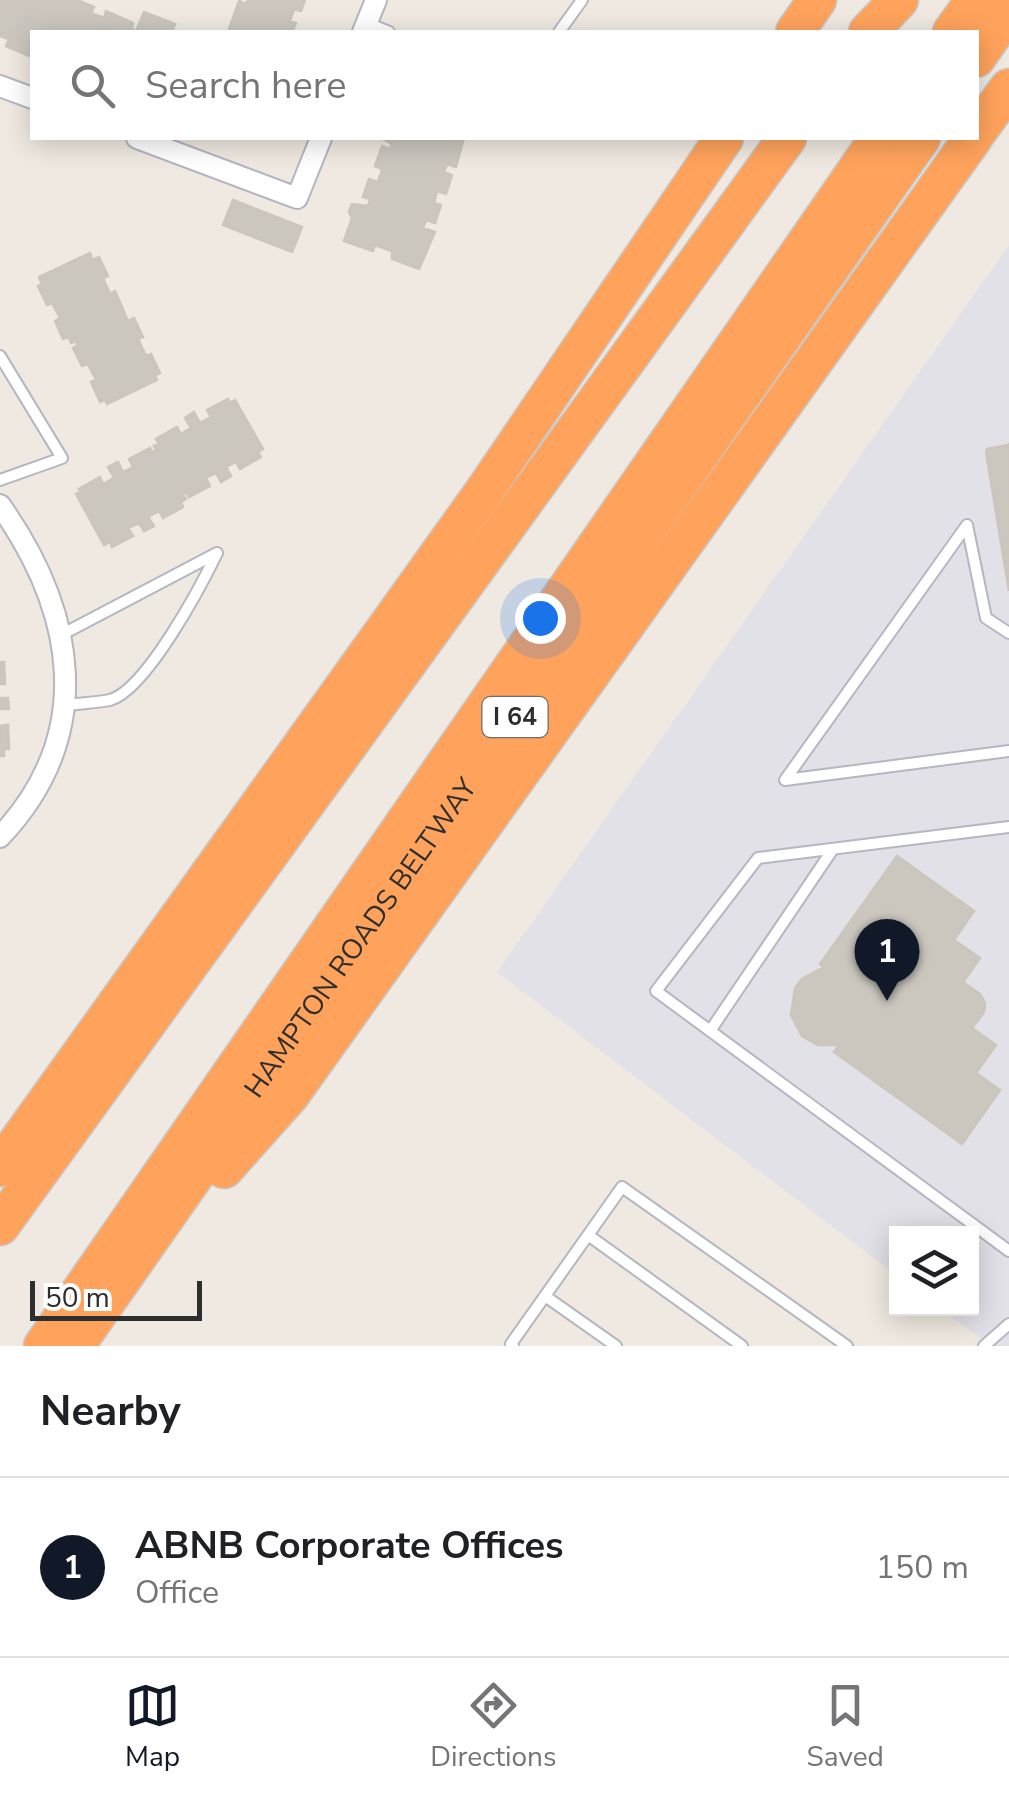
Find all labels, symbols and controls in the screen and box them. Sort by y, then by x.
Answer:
search box [30,30,979,140]
icon: search [65,58,120,113]
text: Search here [145,60,346,111]
your location [515,593,566,644]
road number: I 64 [482,697,548,737]
street label: HAMPTON ROADS BELTWAY [236,770,487,1105]
pin: 1 [854,918,920,1001]
map controls [889,1226,979,1316]
button: layers [889,1226,979,1316]
scale bar [30,1276,202,1320]
text: 50 m [45,1279,110,1317]
text: Nearby [40,1383,181,1440]
text: ABNB Corporate Offices [135,1520,564,1571]
text: 1 [63,1546,82,1589]
text: 150 m [876,1546,969,1589]
text: Office [135,1571,219,1614]
tab: Map [125,1678,180,1776]
tab: Directions [430,1678,556,1776]
tab: Saved [807,1678,884,1776]

